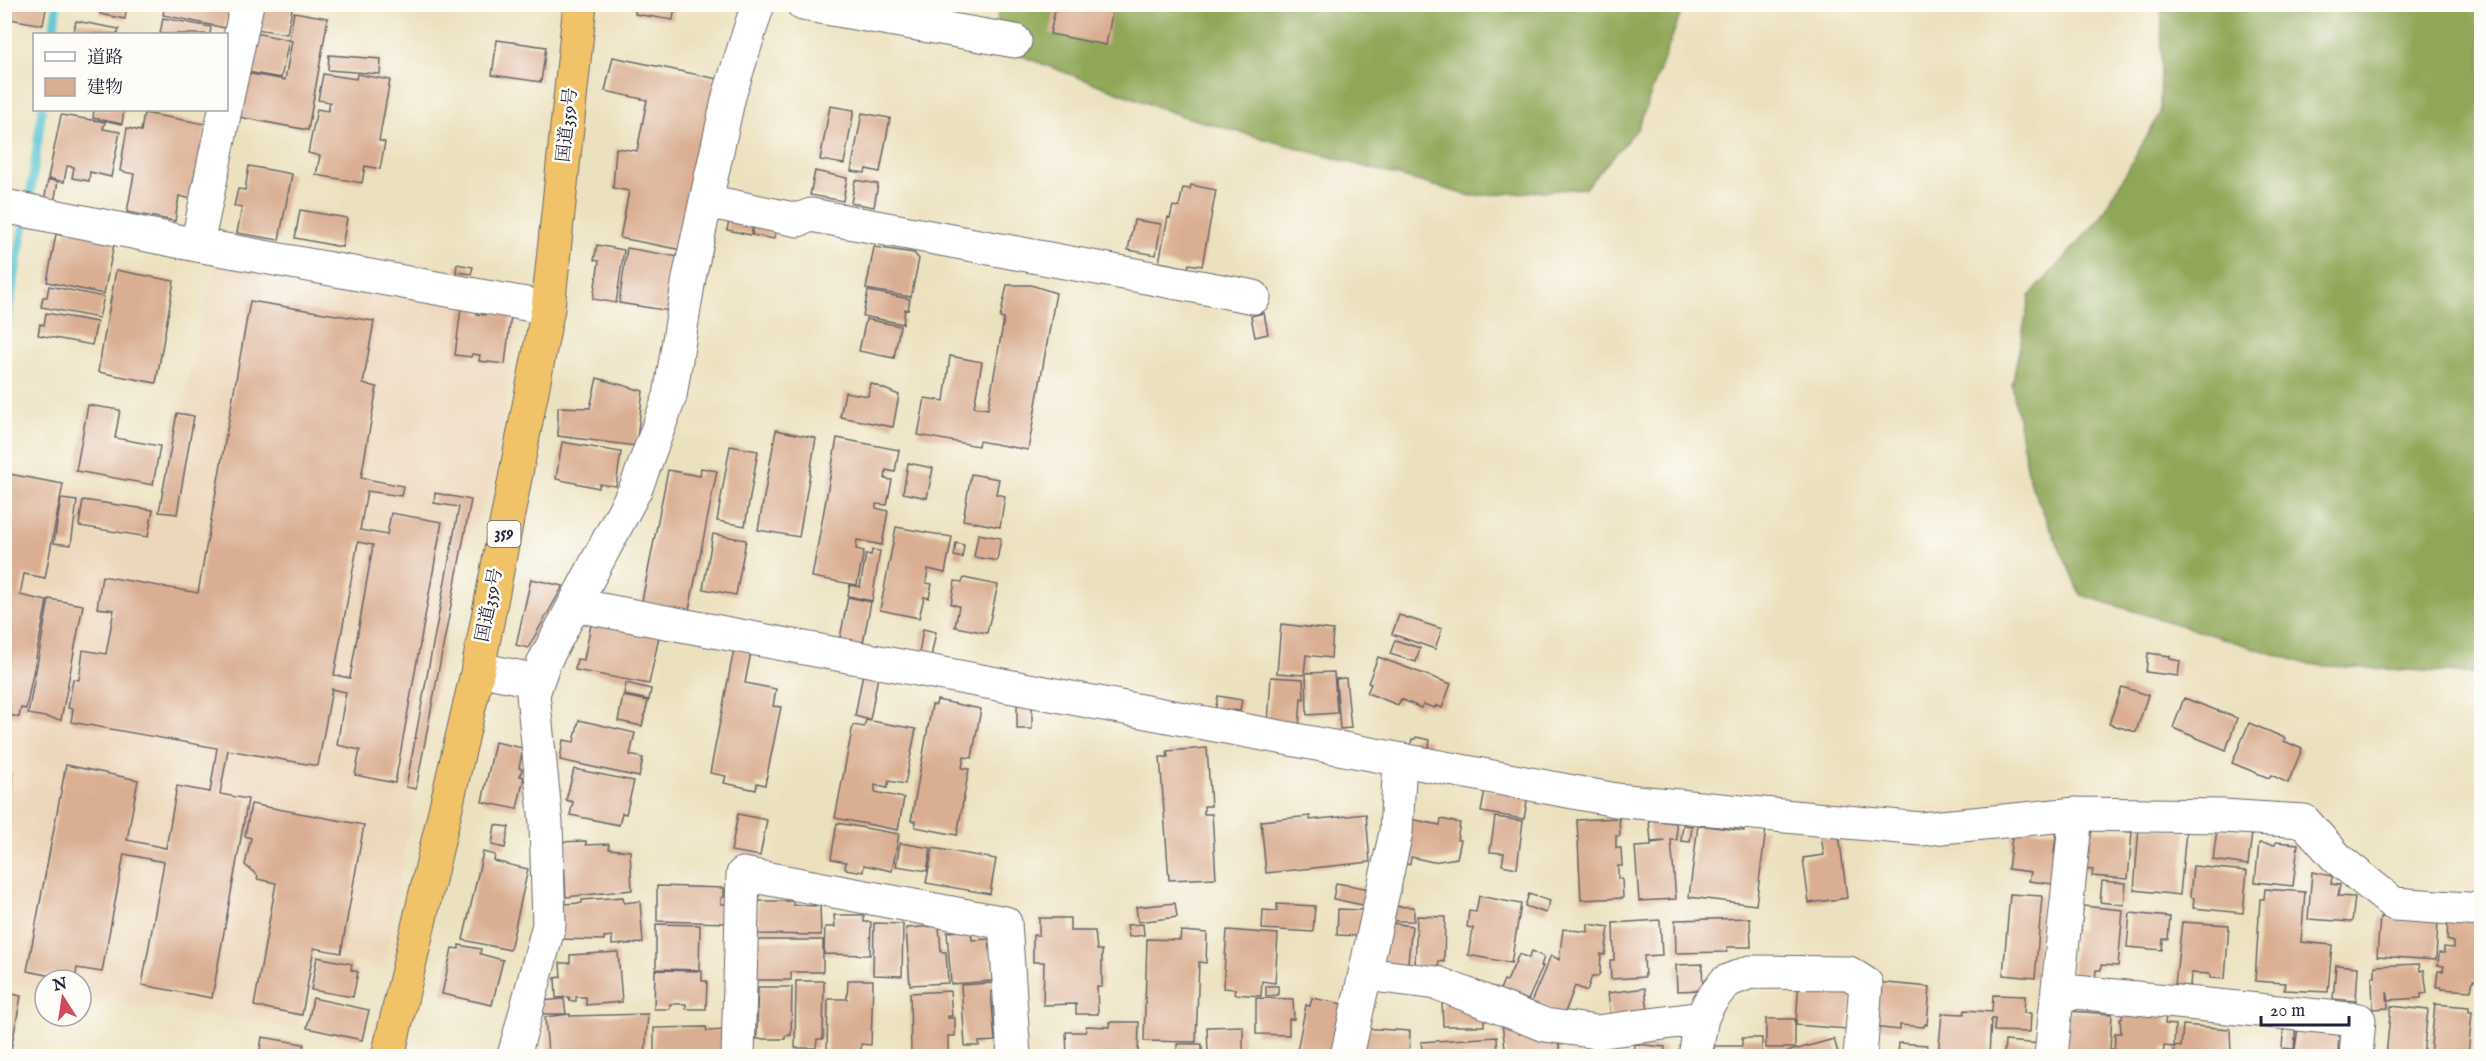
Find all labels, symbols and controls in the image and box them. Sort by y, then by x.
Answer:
legend [33,33,228,111]
text: 道路 [87,47,123,70]
text: 建物 [87,77,123,100]
street label: 国道359号 [553,86,583,164]
road number: 359 [488,521,520,547]
street label: 国道359号 [472,566,508,644]
north arrow [33,968,93,1028]
text: N [50,974,69,997]
scale bar [2261,989,2350,1027]
text: 20 m [2270,1000,2305,1023]

